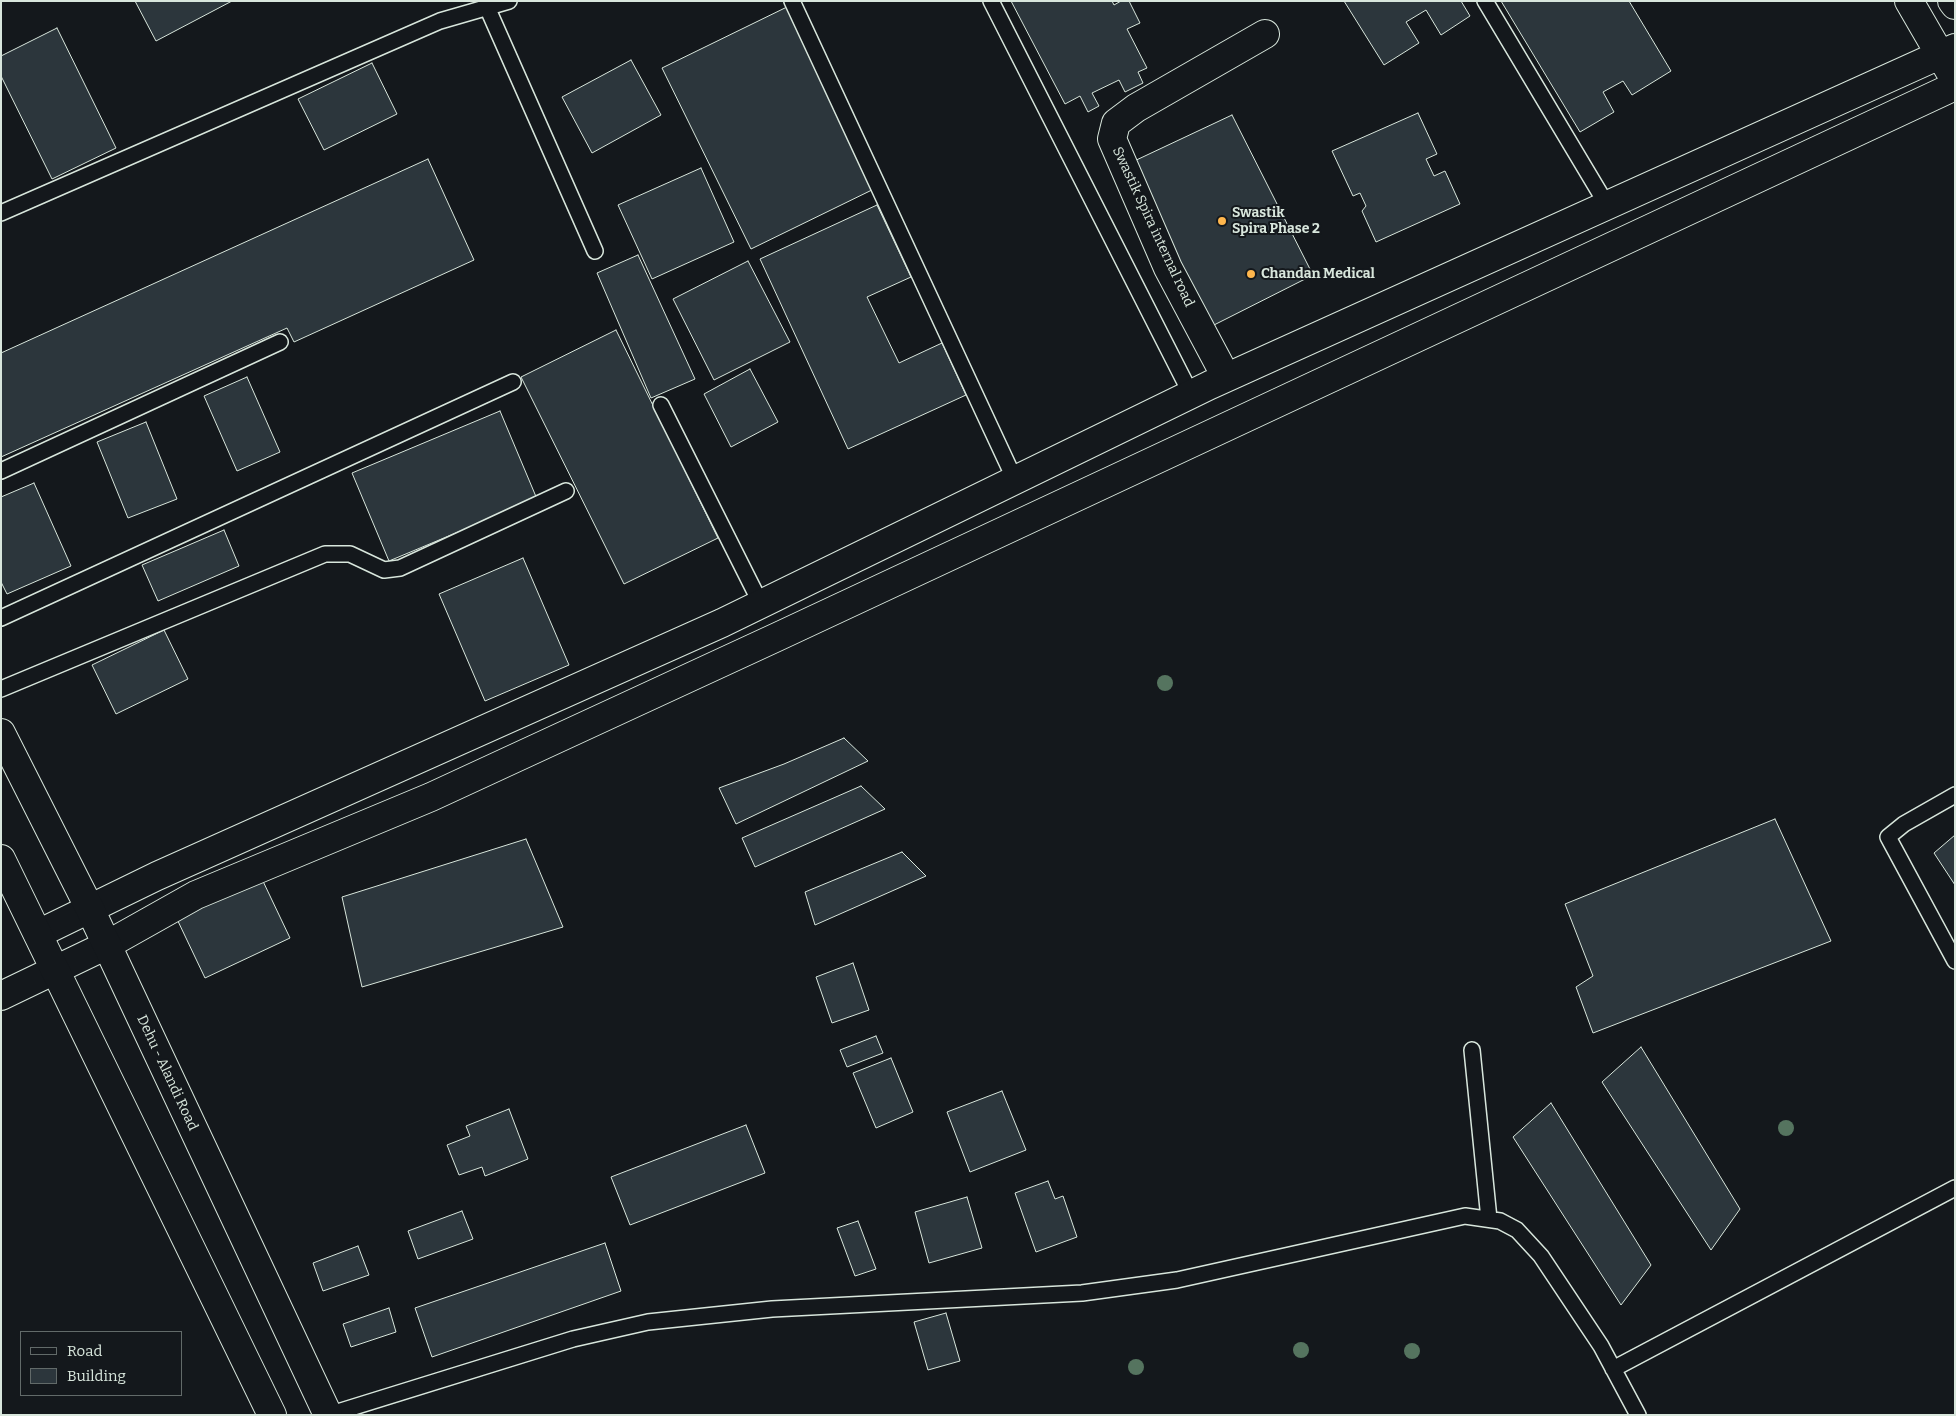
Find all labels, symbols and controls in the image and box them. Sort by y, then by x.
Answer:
street label: Swastik Spira internal road [1108,144,1198,310]
place label: Swastik Spira Phase 2 [1232,205,1320,238]
marker: Swastik Spira Phase 2 [1216,215,1228,227]
place label: Chandan Medical [1261,266,1375,282]
marker: Chandan Medical [1245,268,1257,280]
street label: Dehu - Alandi Road [133,1013,201,1133]
legend [20,1331,182,1396]
text: Road [67,1342,102,1360]
text: Building [67,1367,126,1385]

